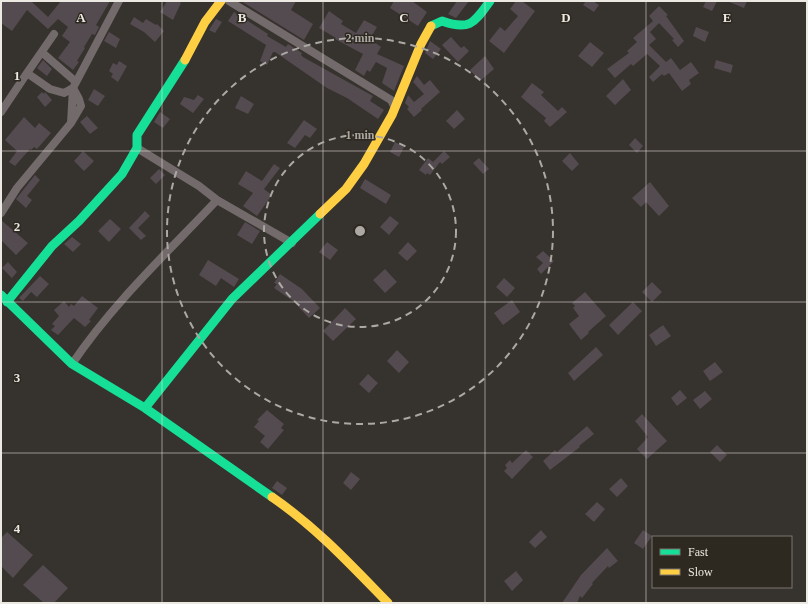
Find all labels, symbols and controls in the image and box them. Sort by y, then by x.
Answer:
text: A [76,10,86,25]
text: B [238,10,247,25]
text: C [399,10,409,25]
text: D [561,10,571,25]
text: E [723,10,731,25]
text: 2 min [345,31,375,45]
text: 1 [14,68,20,83]
text: 1 min [345,128,375,142]
text: 2 [14,219,20,234]
centre of rings [353,224,367,238]
text: 3 [14,370,21,385]
text: 4 [14,521,21,536]
legend [652,536,792,588]
text: Fast [688,545,709,559]
text: Slow [688,565,713,579]

